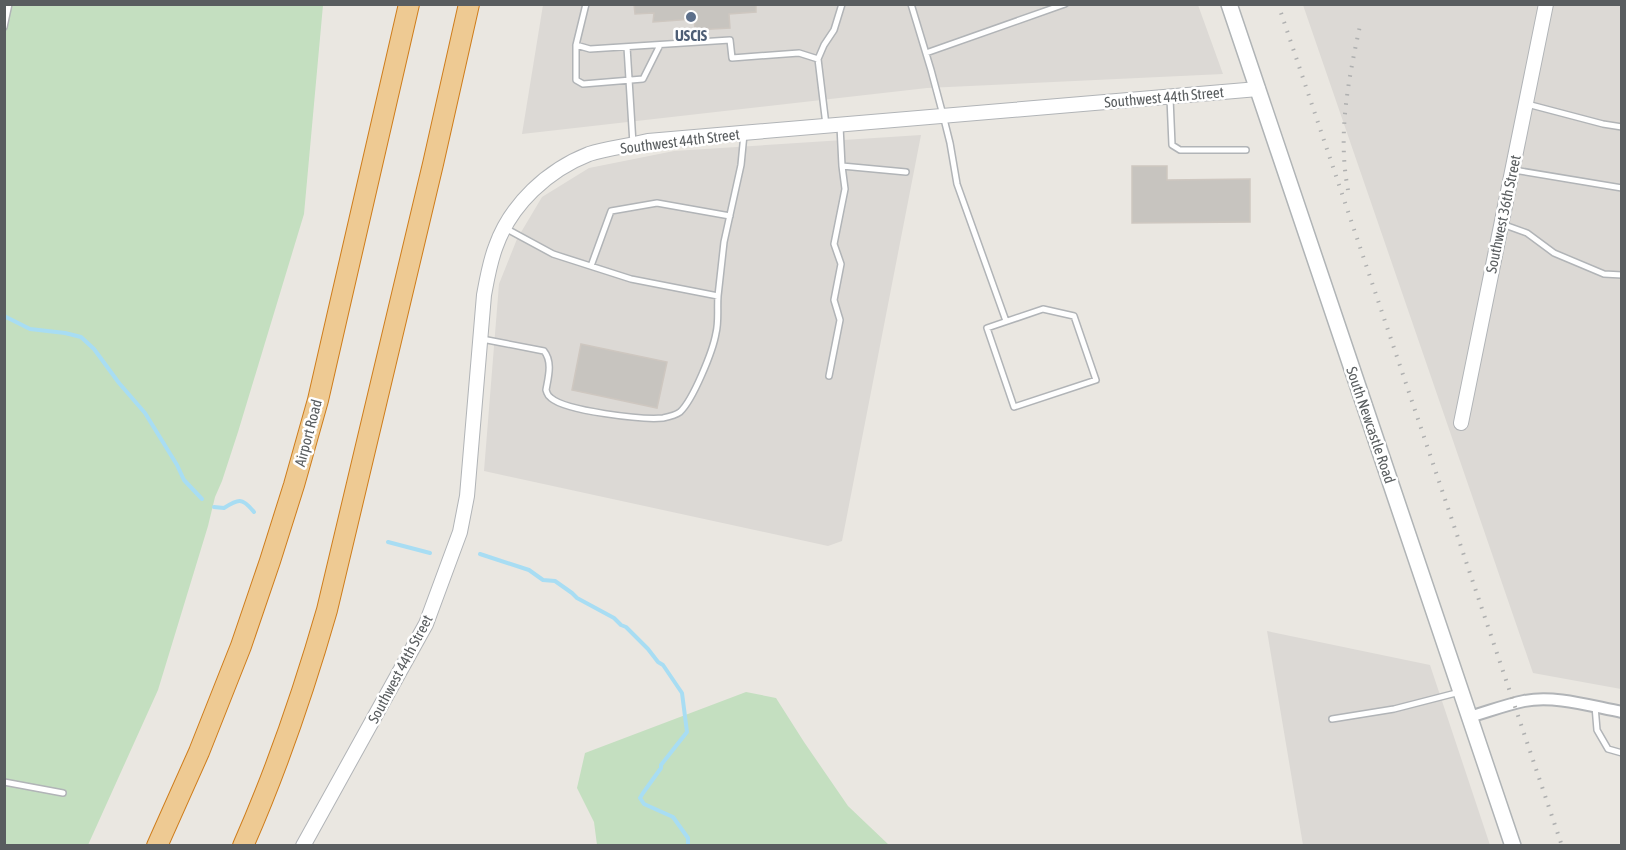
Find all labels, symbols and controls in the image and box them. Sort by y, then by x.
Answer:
marker: USCIS [684,10,698,24]
place label: USCIS [675,27,708,44]
street label: Southwest 44th Street [1103,83,1225,111]
street label: Southwest 44th Street [619,125,741,157]
street label: Southwest 36th Street [1482,153,1524,275]
street label: South Newcastle Road [1343,365,1399,485]
street label: Airport Road [291,398,325,468]
street label: Southwest 44th Street [364,612,436,726]

